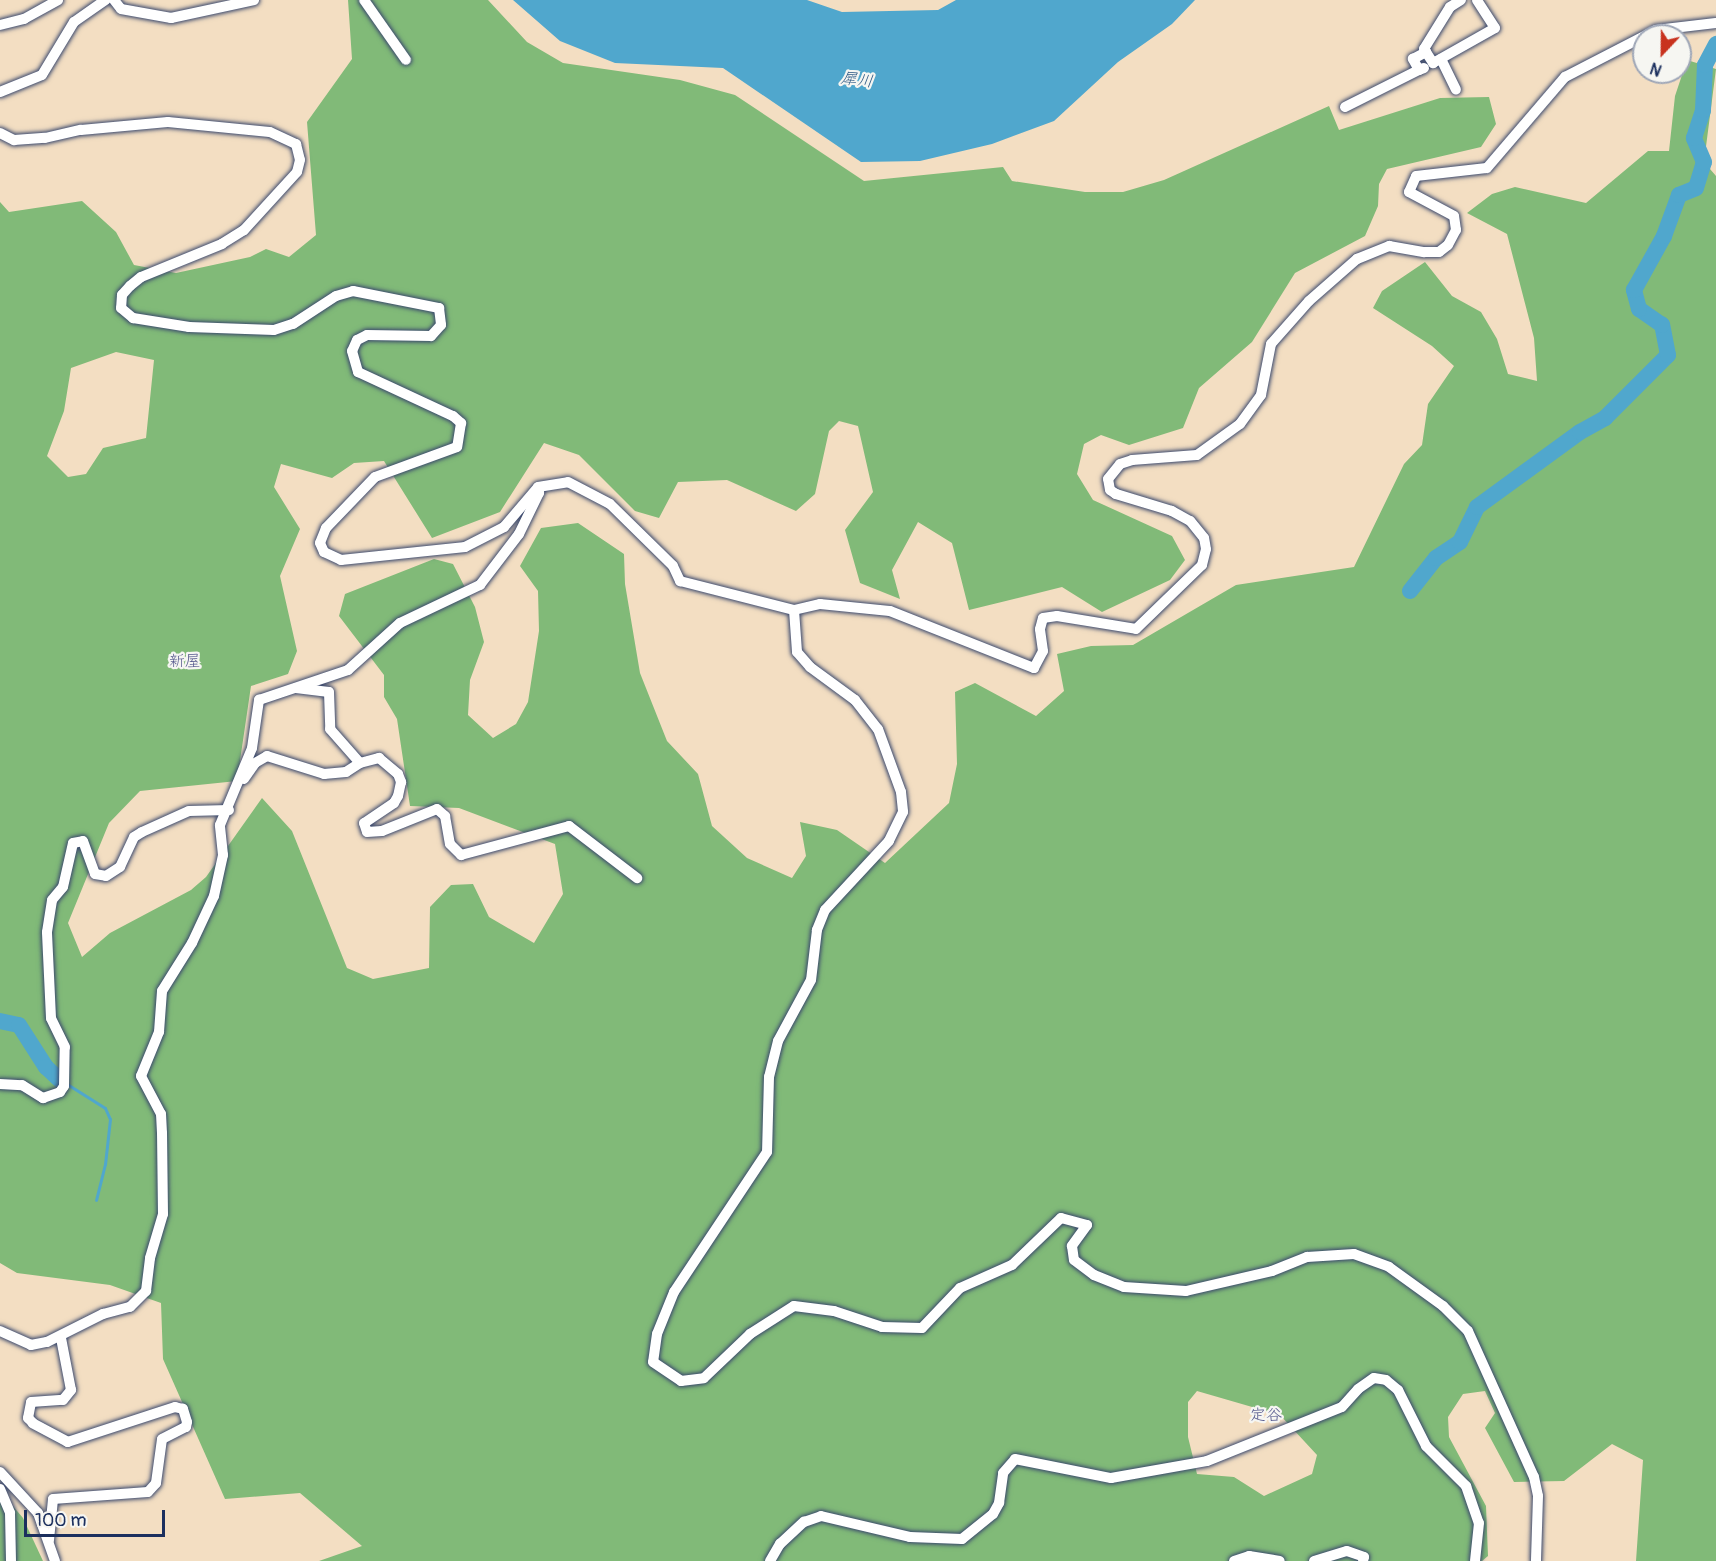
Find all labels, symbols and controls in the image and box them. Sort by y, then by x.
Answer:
north arrow [1632,24,1692,84]
text: N [1647,58,1665,80]
water label: 犀川 [840,69,874,91]
district label: 新屋 [169,651,201,671]
district label: 定谷 [1250,1405,1282,1425]
scale bar [27,1498,168,1536]
text: 100 m [35,1509,87,1532]

